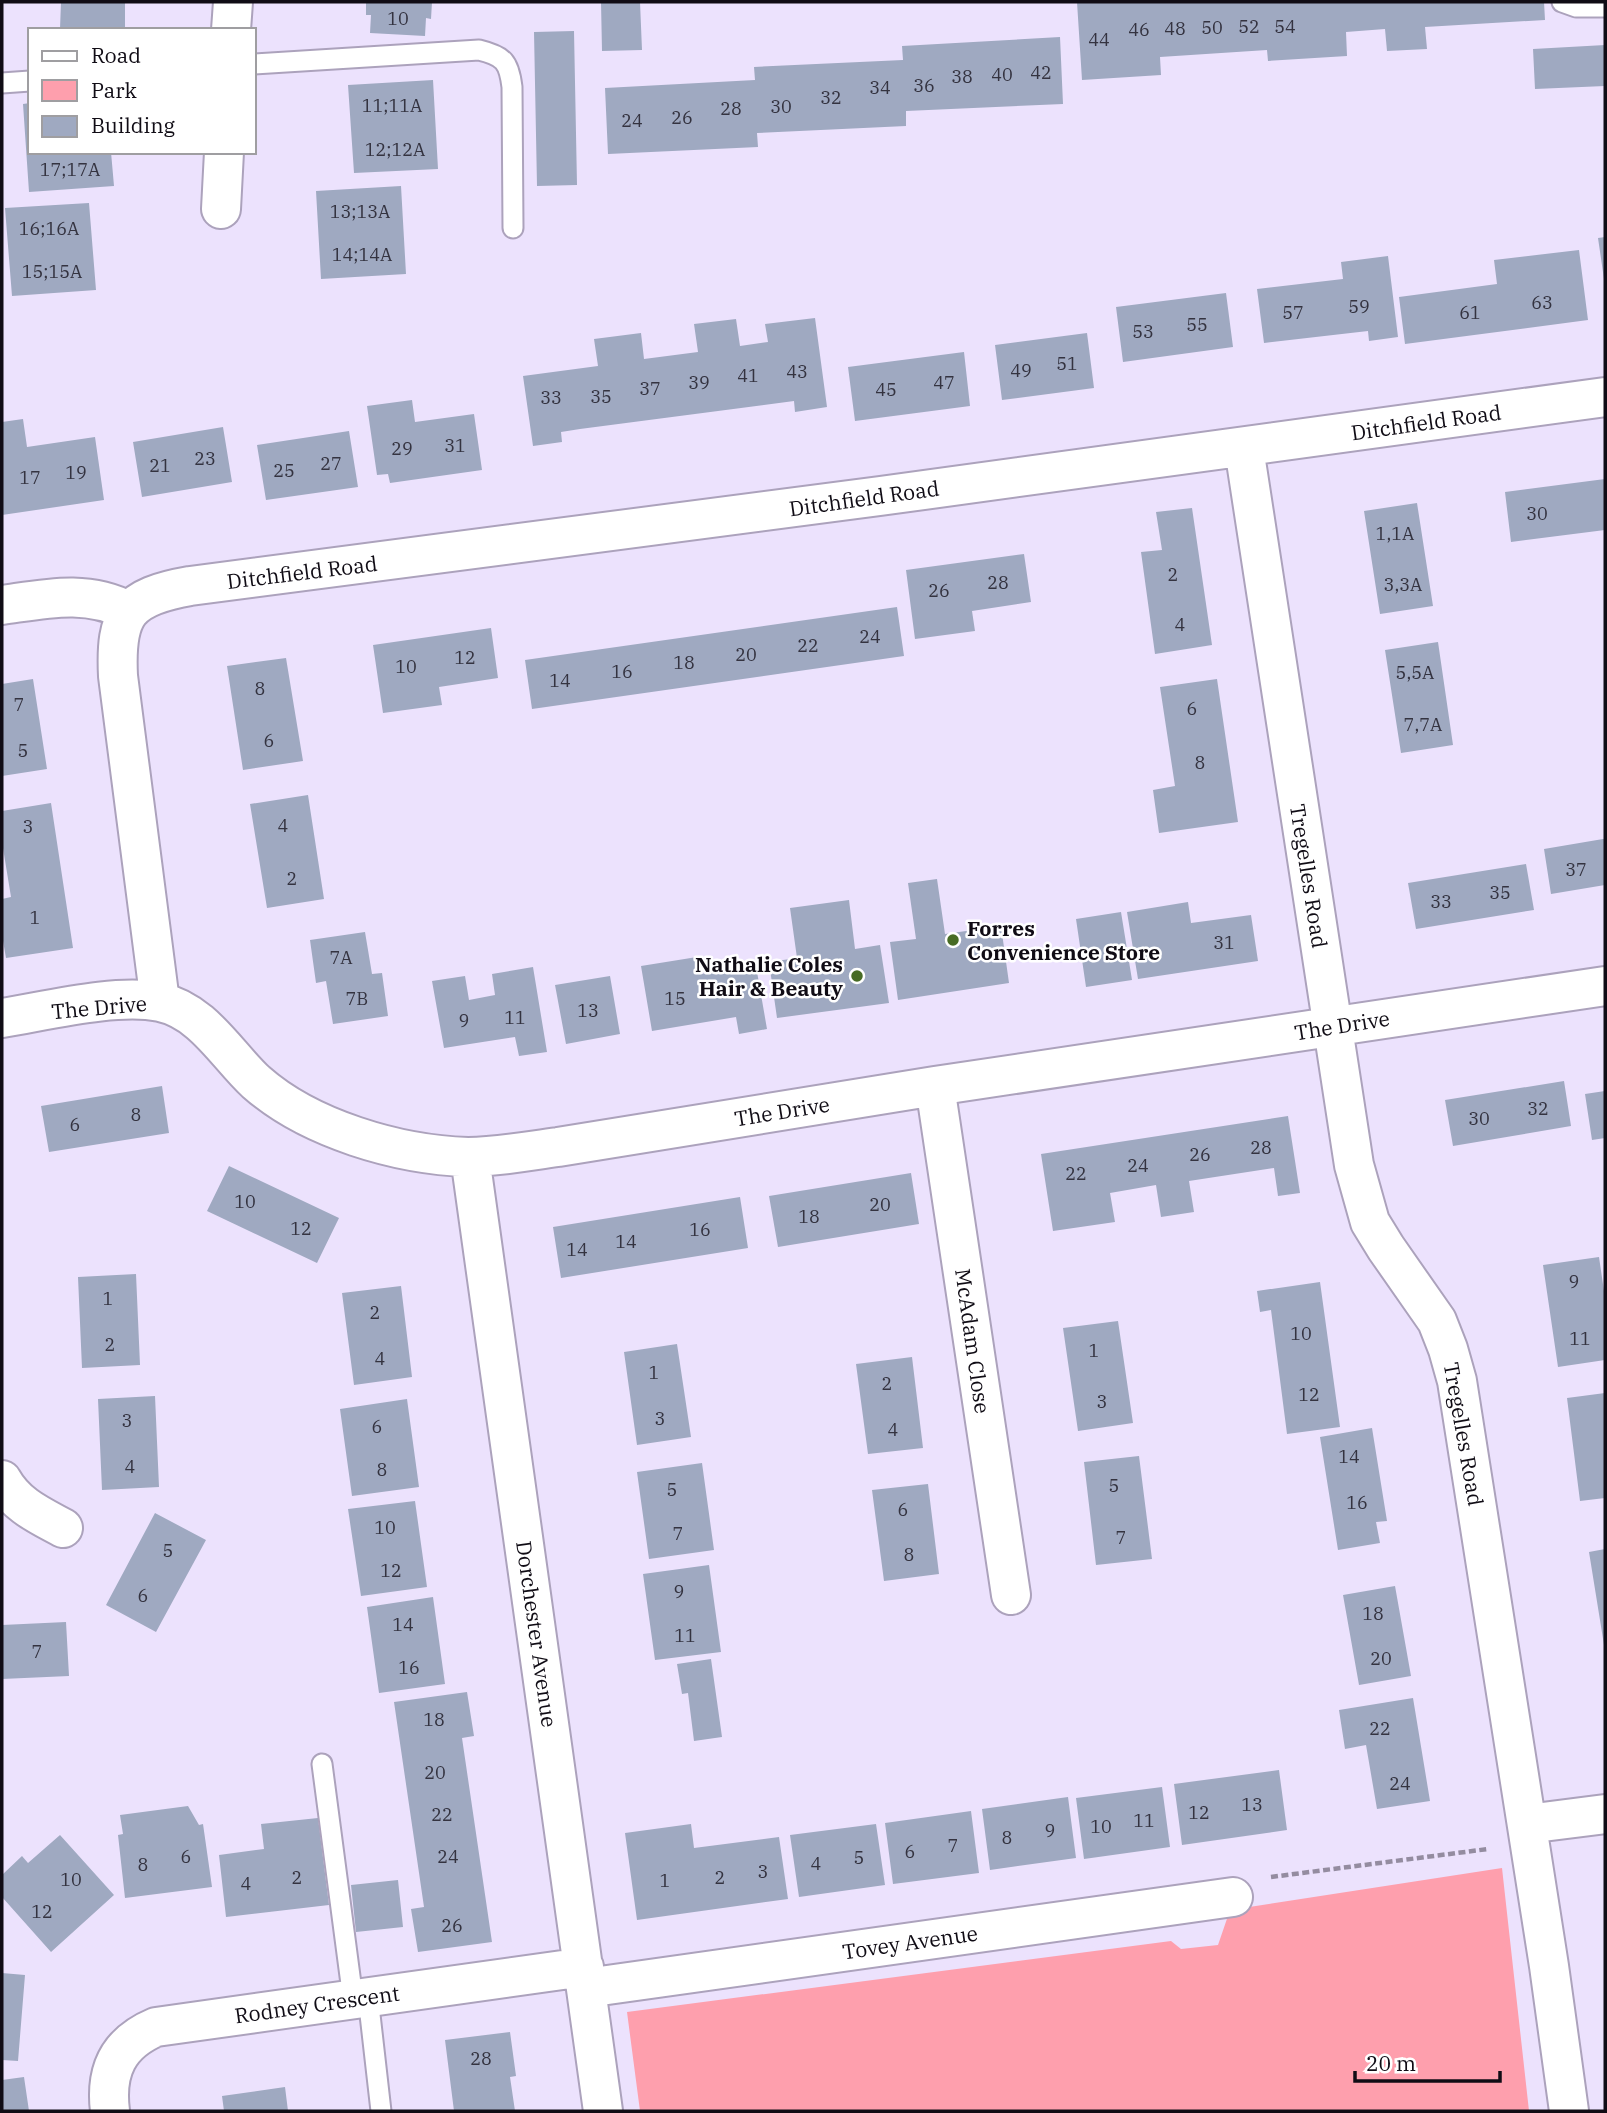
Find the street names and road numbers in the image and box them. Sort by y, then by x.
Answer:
street label: Ditchfield Road [1349,398,1503,446]
street label: Ditchfield Road [787,474,941,522]
street label: Ditchfield Road [225,549,379,595]
street label: Tregelles Road [1284,802,1334,950]
street label: The Drive [50,989,148,1025]
street label: The Drive [1292,1004,1392,1046]
street label: The Drive [732,1090,832,1132]
street label: McAdam Close [949,1267,997,1415]
street label: Tregelles Road [1438,1360,1490,1508]
street label: Dorchester Avenue [510,1539,564,1729]
street label: Tovey Avenue [840,1919,980,1965]
street label: Rodney Crescent [233,1979,401,2029]

